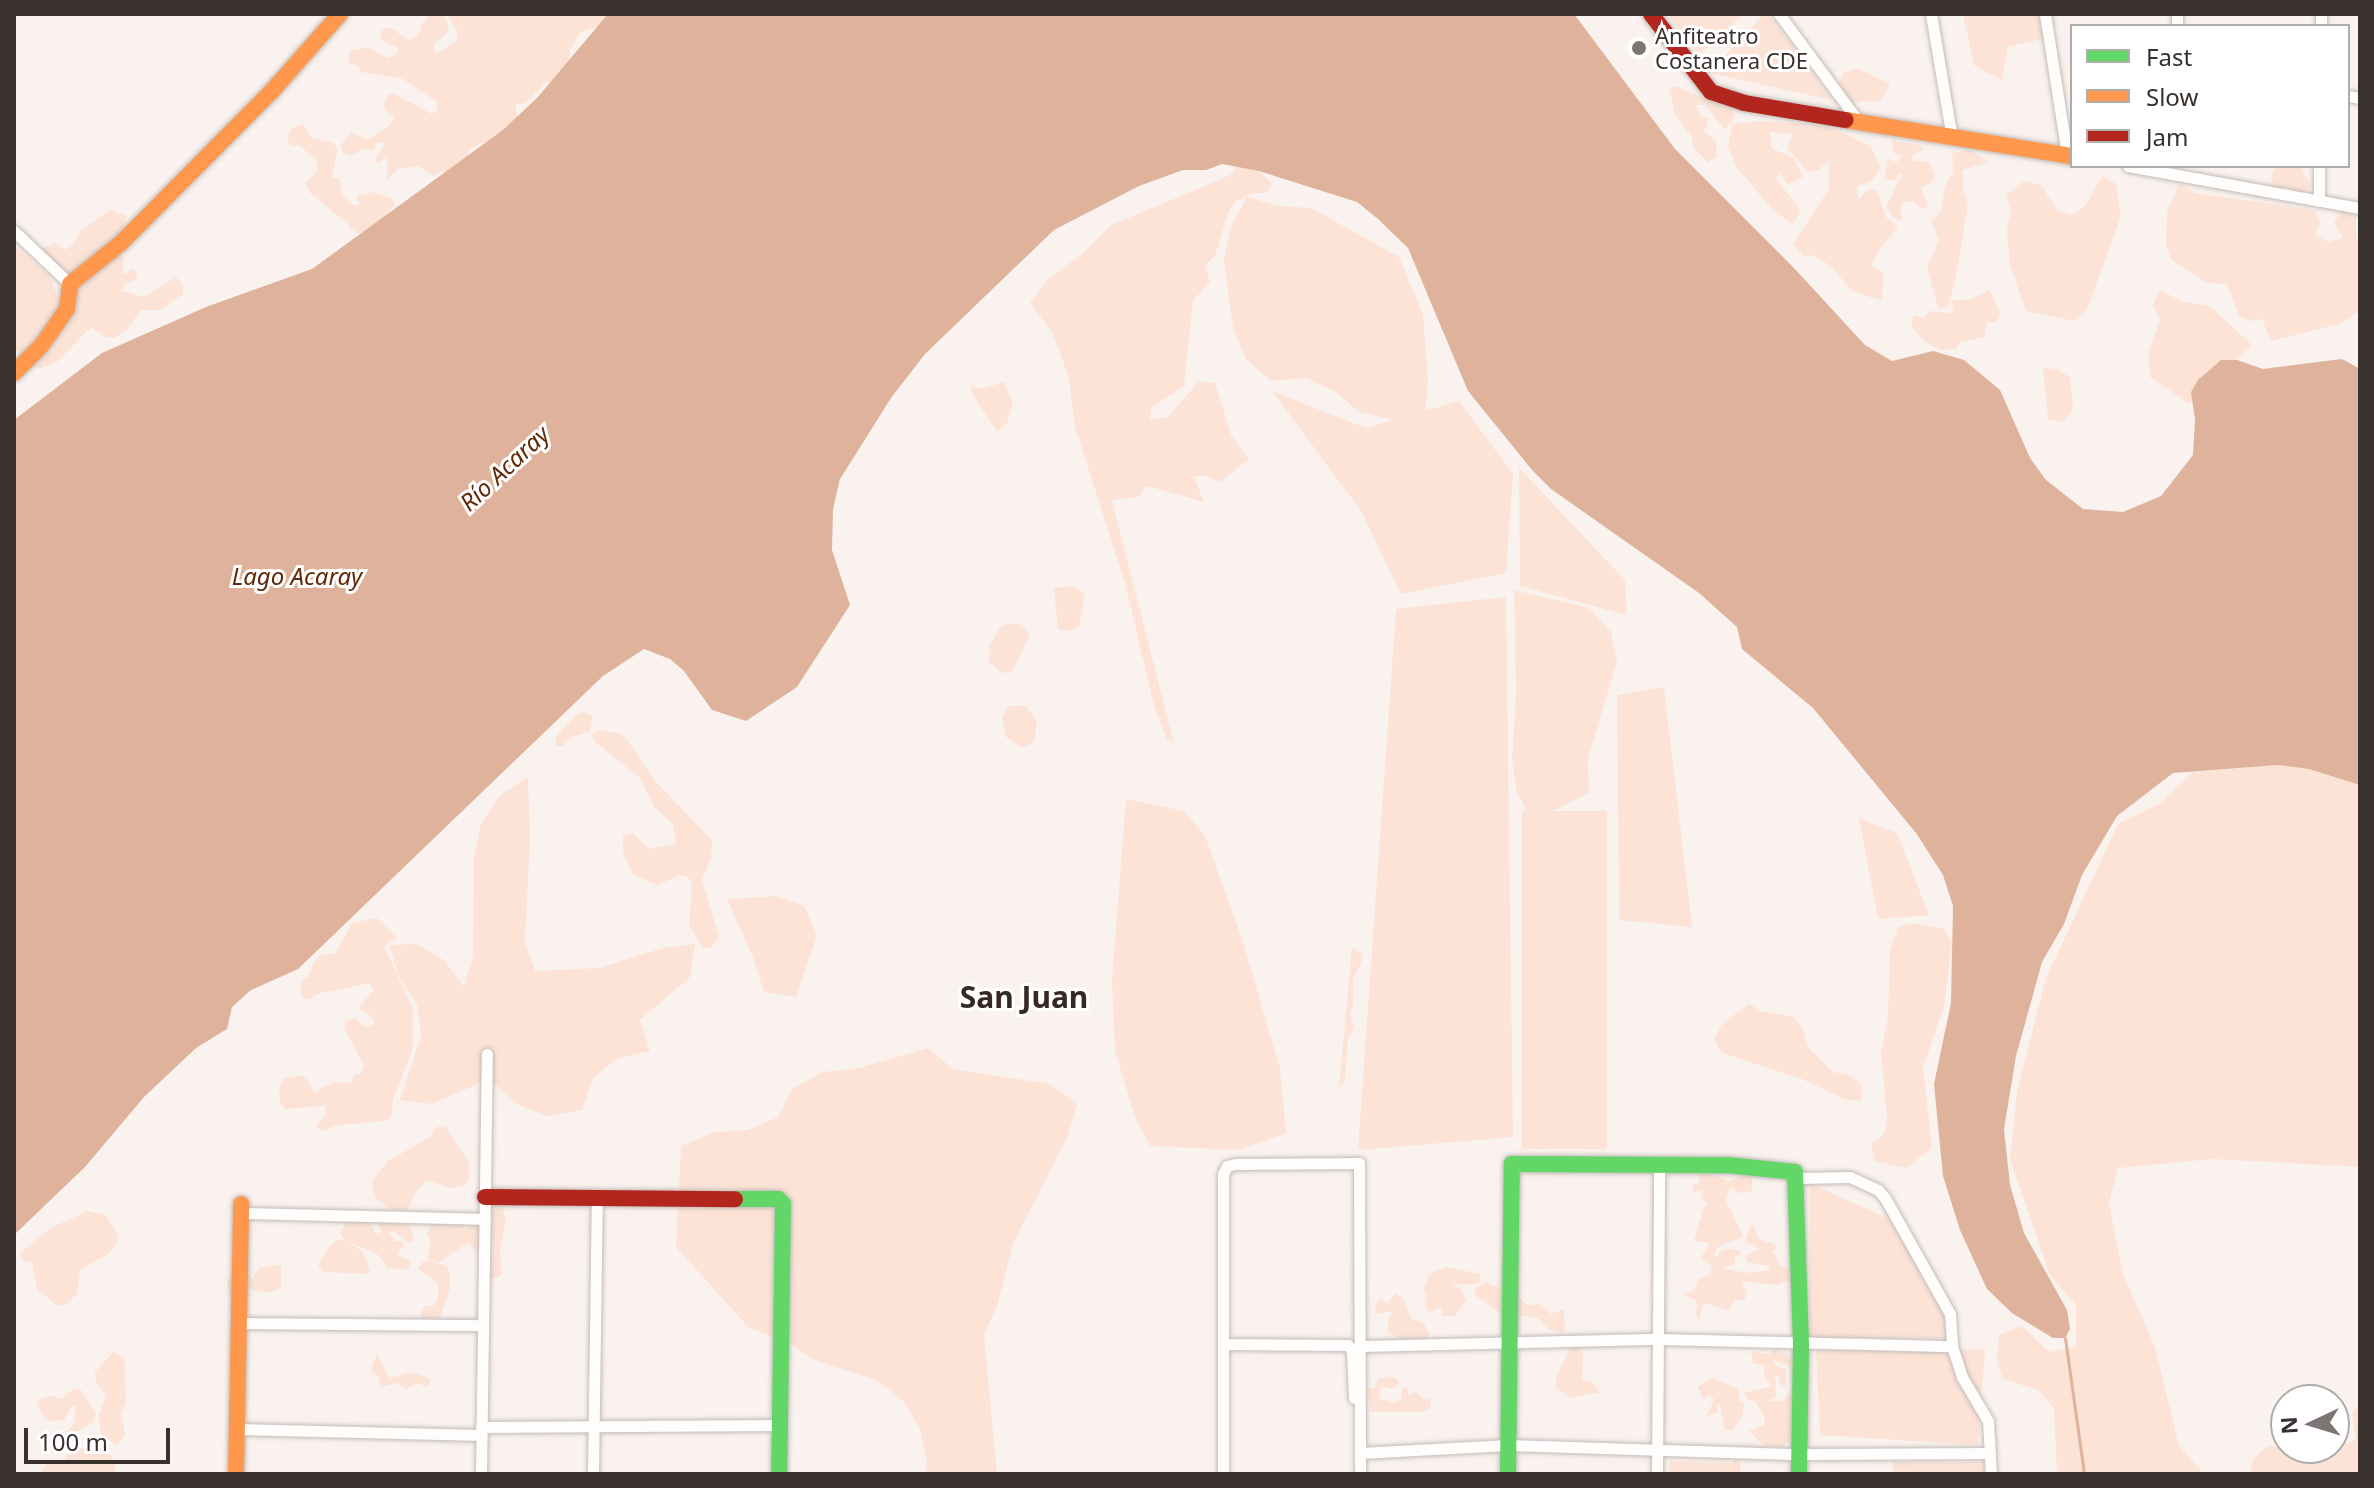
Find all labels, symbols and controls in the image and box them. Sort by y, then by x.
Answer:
place label: Anfiteatro Costanera CDE [1655,22,1808,74]
legend [2070,24,2350,168]
marker: Anfiteatro Costanera CDE [1630,39,1648,57]
text: Fast [2146,40,2192,73]
text: Slow [2146,80,2198,113]
text: Jam [2146,120,2188,153]
water label: Río Acaray [453,419,555,517]
water label: Lago Acaray [232,562,362,590]
district label: San Juan [960,979,1088,1015]
north arrow [2270,1384,2350,1464]
scale bar [28,1412,174,1462]
text: N [2272,1416,2304,1436]
text: 100 m [38,1425,108,1458]

